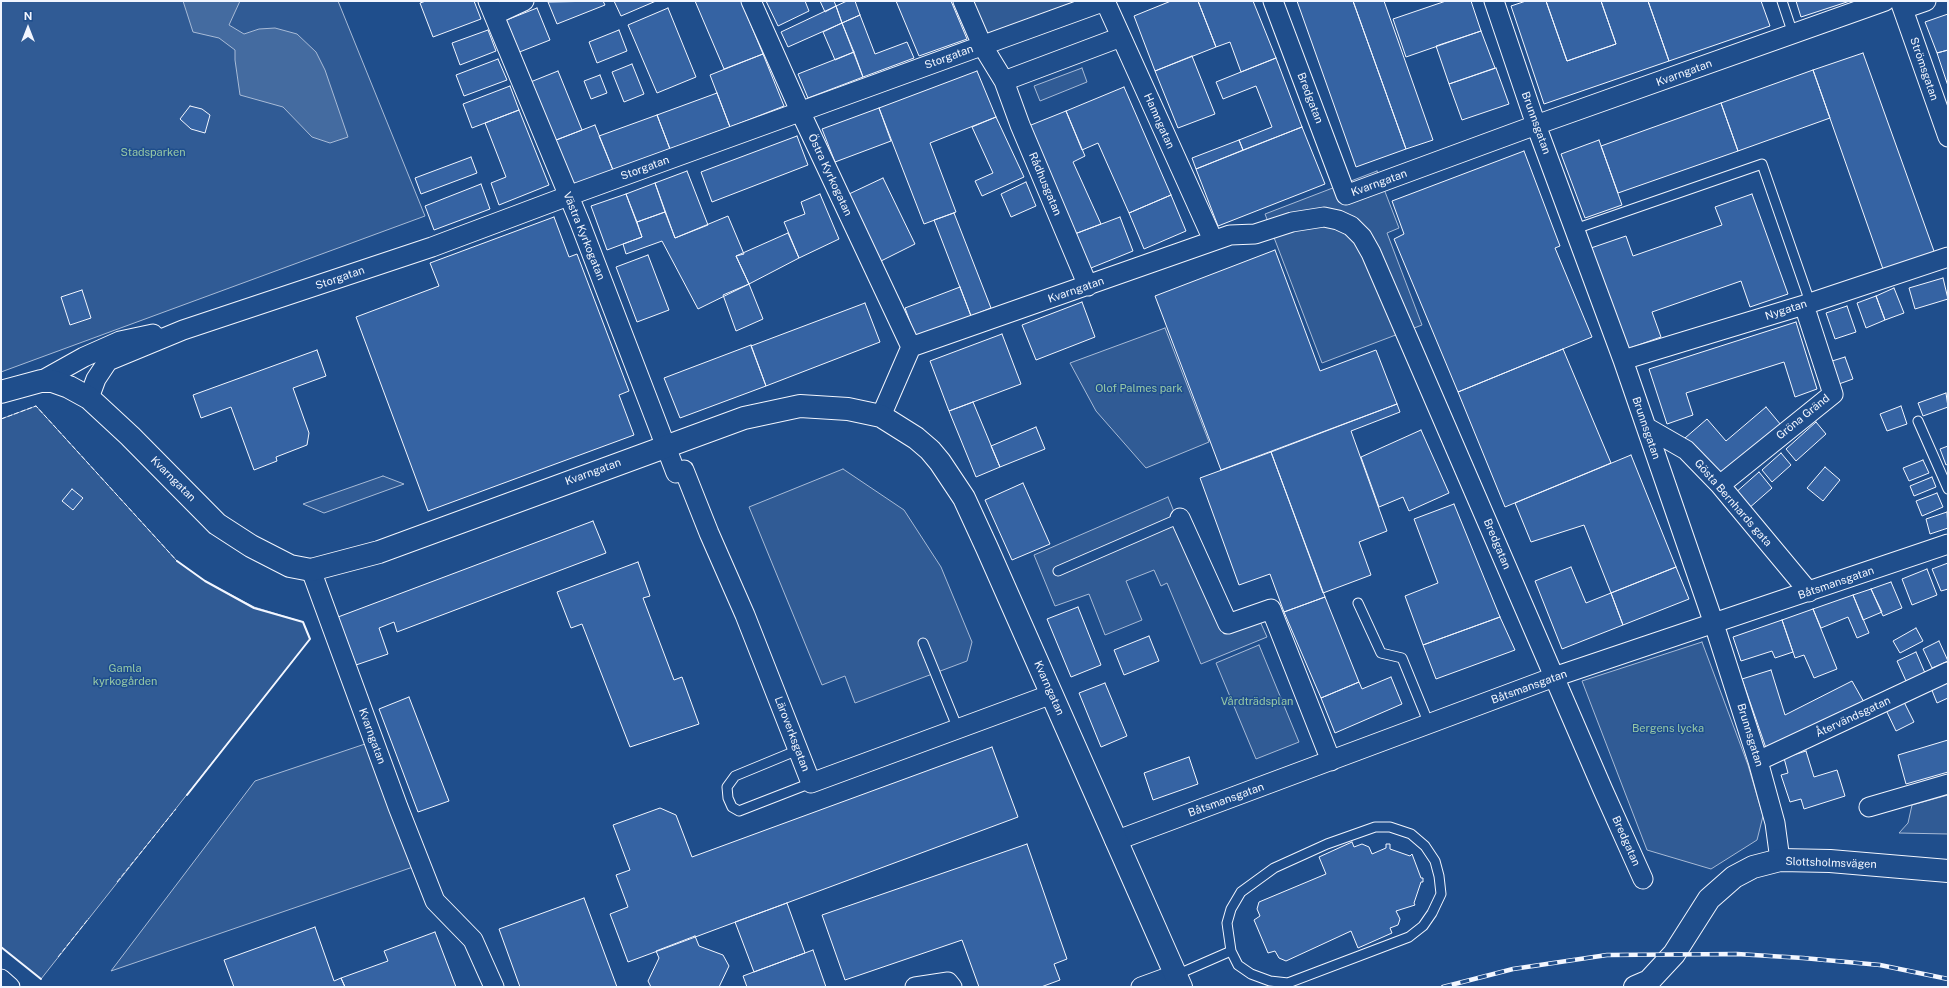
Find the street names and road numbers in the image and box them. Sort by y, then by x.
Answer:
street label: Strömsgatan [1907,36,1941,102]
street label: Storgatan [923,42,975,72]
street label: Kvarngatan [1654,57,1714,89]
street label: Bredgatan [1294,71,1326,125]
street label: Brunnsgatan [1519,90,1553,156]
street label: Hamngatan [1141,91,1177,151]
street label: Östra Kyrkogatan [805,132,855,218]
street label: Rådhusgatan [1026,150,1064,218]
street label: Storgatan [619,153,671,183]
street label: Kvarngatan [1349,167,1409,199]
street label: Västra Kyrkogatan [560,190,608,282]
street label: Storgatan [314,263,366,293]
street label: Kvarngatan [1046,274,1106,306]
street label: Nygatan [1763,297,1809,323]
street label: Gröna Gränd [1774,392,1832,442]
street label: Brunnsgatan [1629,395,1663,461]
street label: Kvarngatan [148,454,198,504]
street label: Kvarngatan [563,456,623,488]
street label: Gösta Bernhards gata [1692,457,1774,549]
street label: Bredgatan [1480,517,1514,571]
street label: Båtsmansgatan [1796,564,1876,602]
street label: Kvarngatan [1031,659,1067,717]
street label: Båtsmansgatan [1489,667,1569,707]
street label: Återvändsgatan [1813,694,1893,740]
street label: Läroverksgatan [772,695,812,773]
street label: Brunnsgatan [1734,702,1766,768]
street label: Kvarngatan [356,706,388,766]
street label: Båtsmansgatan [1186,780,1266,820]
street label: Bredgatan [1609,814,1643,868]
street label: Slottsholmsvägen [1785,855,1877,871]

